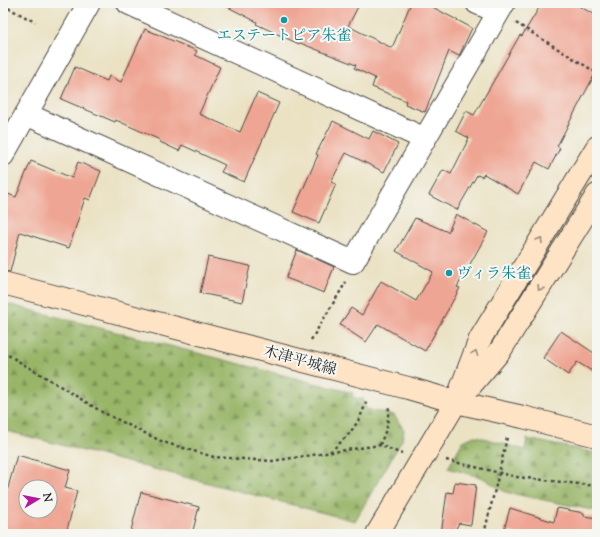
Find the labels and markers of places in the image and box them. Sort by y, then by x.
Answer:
marker: エステートピア朱雀 [279,15,289,25]
place label: エステートピア朱雀 [217,26,351,47]
place label: ヴィラ朱雀 [457,264,531,285]
marker: ヴィラ朱雀 [444,268,454,278]

